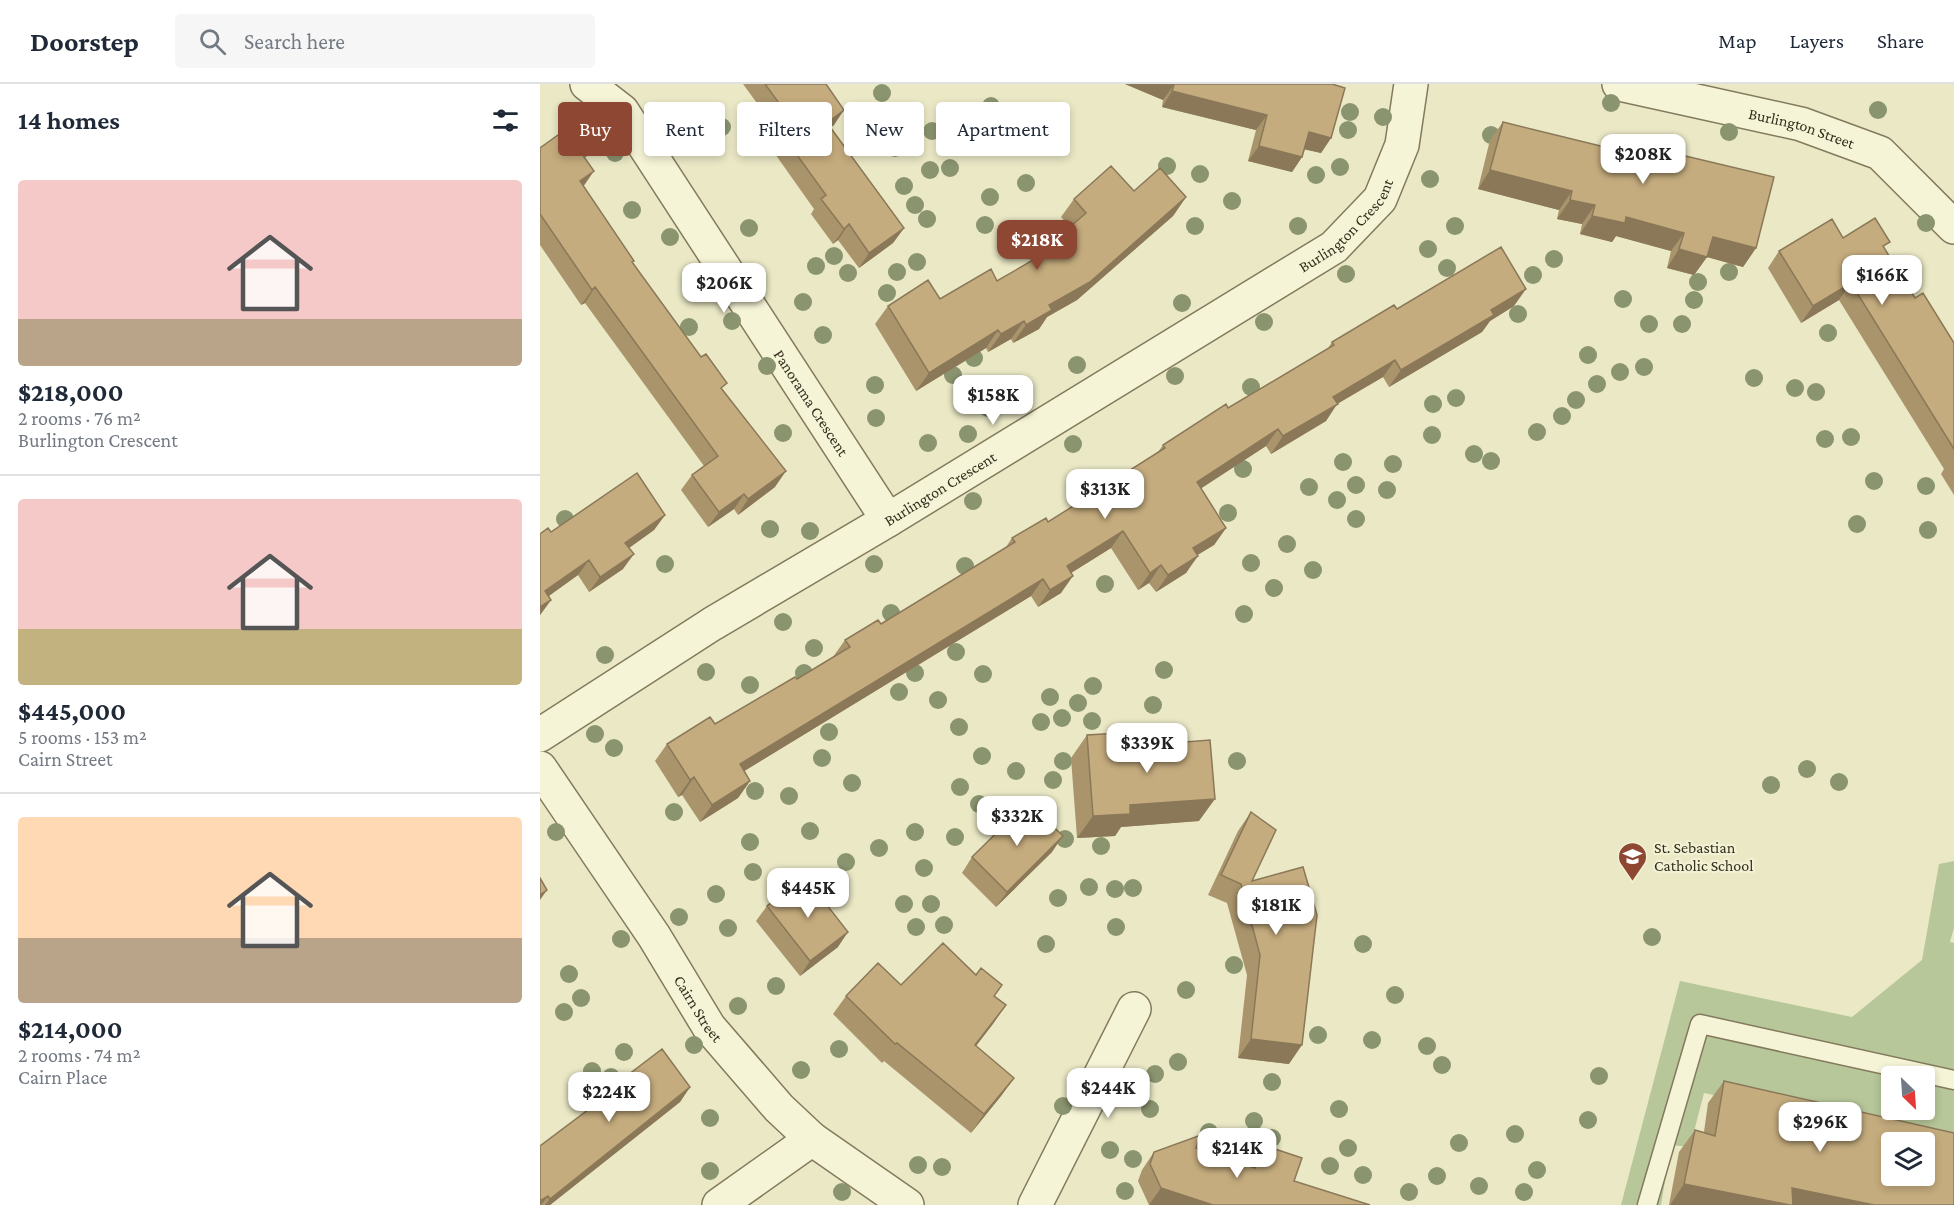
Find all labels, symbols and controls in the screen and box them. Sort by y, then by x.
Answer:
search box [175,14,595,68]
icon: search [196,25,229,58]
text: Doorstep [30,26,139,57]
text: Search here [244,29,345,54]
text: Map [1718,29,1757,53]
text: Layers [1790,29,1844,53]
text: Share [1877,29,1924,53]
chip: Buy [558,102,632,156]
chip: Rent [644,102,725,156]
chip: Filters [737,102,832,156]
chip: New [844,102,924,156]
chip: Apartment [936,102,1070,156]
icon: filters [489,104,522,137]
street label: Burlington Street [1747,105,1857,152]
text: 14 homes [18,106,120,135]
pin: $208K [1601,134,1685,185]
text: $208K [1615,142,1671,164]
street label: Burlington Crescent [1296,176,1397,276]
icon: home [216,219,324,327]
pin: $218K [995,220,1079,271]
text: $218K [1011,228,1063,250]
pin: $166K [1840,255,1924,306]
pin: $206K [682,263,766,314]
text: $166K [1856,263,1908,285]
text: $206K [696,271,752,293]
street label: Panorama Crescent [770,346,852,460]
pin: $158K [951,375,1035,426]
text: $218,000 [18,378,123,407]
text: $158K [967,383,1019,405]
text: 2 rooms · 76 m² [18,407,141,429]
text: Burlington Crescent [18,429,178,451]
street label: Burlington Crescent [881,448,1000,529]
pin: $313K [1063,469,1147,520]
text: $313K [1080,477,1130,499]
icon: home [216,538,324,646]
text: $445,000 [18,697,126,726]
pin: $339K [1105,723,1189,774]
text: 5 rooms · 153 m² [18,726,147,748]
text: $339K [1120,731,1174,753]
text: Cairn Street [18,748,113,770]
pin: $332K [975,796,1059,847]
text: $332K [991,804,1043,826]
place label: St. Sebastian Catholic School [1654,839,1753,874]
school or university icon: St. Sebastian Catholic School [1617,840,1649,882]
icon: home [216,856,324,964]
pin: $445K [766,868,850,919]
text: $445K [781,876,835,898]
pin: $181K [1234,885,1318,936]
text: $181K [1251,893,1301,915]
street label: Cairn Street [671,972,726,1046]
text: $214,000 [18,1015,122,1044]
text: 2 rooms · 74 m² [18,1044,140,1066]
text: Cairn Place [18,1066,107,1088]
north arrow [1881,1066,1935,1120]
map controls [1881,1066,1935,1186]
pin: $244K [1066,1068,1150,1119]
pin: $224K [567,1072,651,1123]
text: $244K [1081,1076,1135,1098]
text: $224K [582,1080,636,1102]
pin: $296K [1778,1102,1862,1153]
text: $296K [1793,1110,1847,1132]
pin: $214K [1195,1128,1279,1179]
button: layers [1881,1132,1935,1186]
text: $214K [1211,1136,1263,1158]

